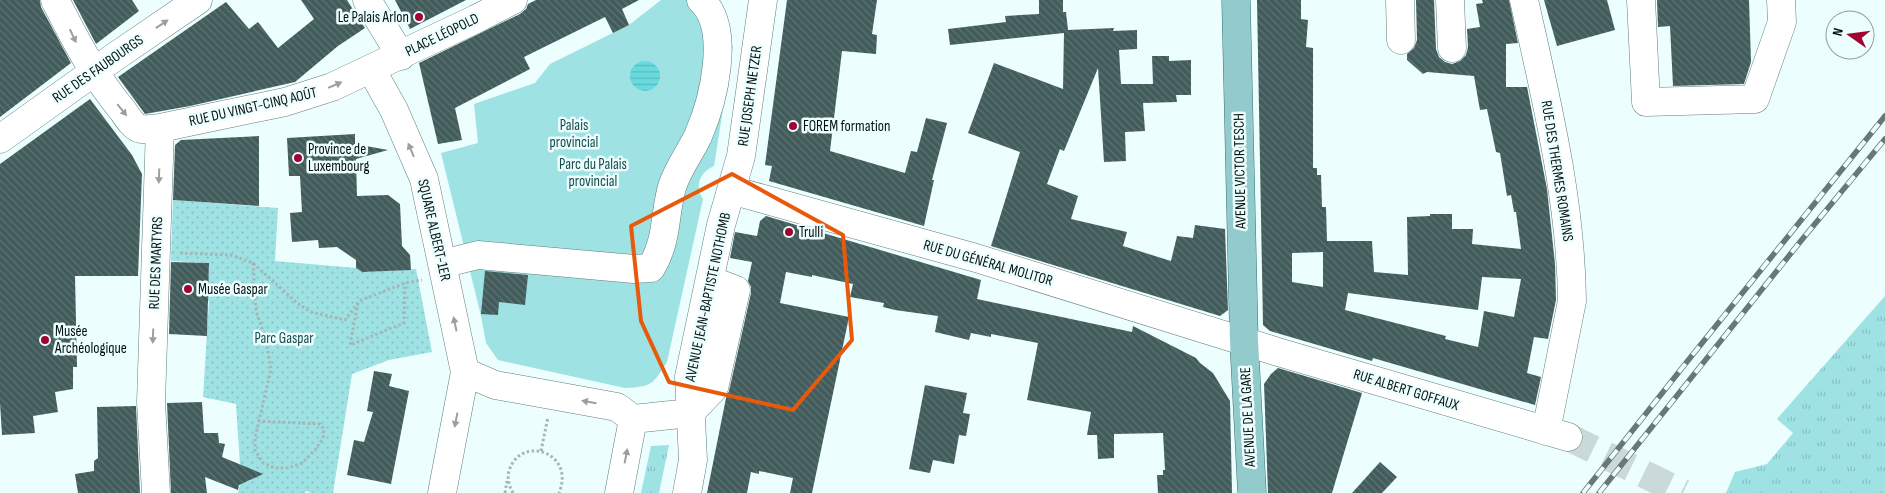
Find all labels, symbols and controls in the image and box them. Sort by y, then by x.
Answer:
place label: Le Palais Arlon [338,8,409,27]
street label: PLACE LÉOPOLD [402,9,482,61]
north arrow [1825,10,1875,60]
marker: Le Palais Arlon [413,11,425,23]
one-way arrow [155,19,169,29]
text: N [1829,26,1847,38]
one-way arrow [69,29,77,43]
street label: RUE DES FAUBOURGS [49,31,147,107]
street label: RUE JOSEPH NETZER [734,44,766,148]
one-way arrow [328,81,342,89]
street label: RUE DU VINGT-CINQ AOÛT [187,83,319,131]
street label: RUE DES THERMES ROMAINS [1536,99,1578,243]
one-way arrow [116,103,127,116]
street label: AVENUE VICTOR TESCH [1229,113,1251,230]
park label: Palais provincial [550,116,598,152]
place label: FOREM formation [803,117,890,136]
marker: FOREM formation [787,120,799,132]
place label: Province de Luxembourg [308,140,369,176]
one-way arrow [407,143,415,157]
marker: Province de Luxembourg [292,152,304,164]
park label: Parc du Palais provincial [559,155,627,191]
one-way arrow [154,169,162,185]
street label: SQUARE ALBERT-1ER [413,177,455,283]
street label: AVENUE JEAN-BAPTISTE NOTHOMB [681,210,735,384]
street label: RUE DES MARTYRS [145,216,167,310]
place label: Trulli [799,223,823,242]
marker: Trulli [783,226,795,238]
street label: RUE DU GÉNÉRAL MOLITOR [921,235,1055,291]
place label: Musée Gaspar [198,280,269,299]
marker: Musée Gaspar [182,283,194,295]
one-way arrow [451,317,459,332]
place label: Musée Archéologique [54,322,127,358]
one-way arrow [149,328,157,344]
park label: Parc Gaspar [254,329,314,348]
marker: Musée Archéologique [39,334,51,346]
street label: RUE ALBERT GOFFAUX [1351,365,1462,415]
street label: AVENUE DE LA GARE [1236,367,1260,468]
one-way arrow [581,397,597,405]
one-way arrow [451,412,459,428]
one-way arrow [622,448,630,464]

